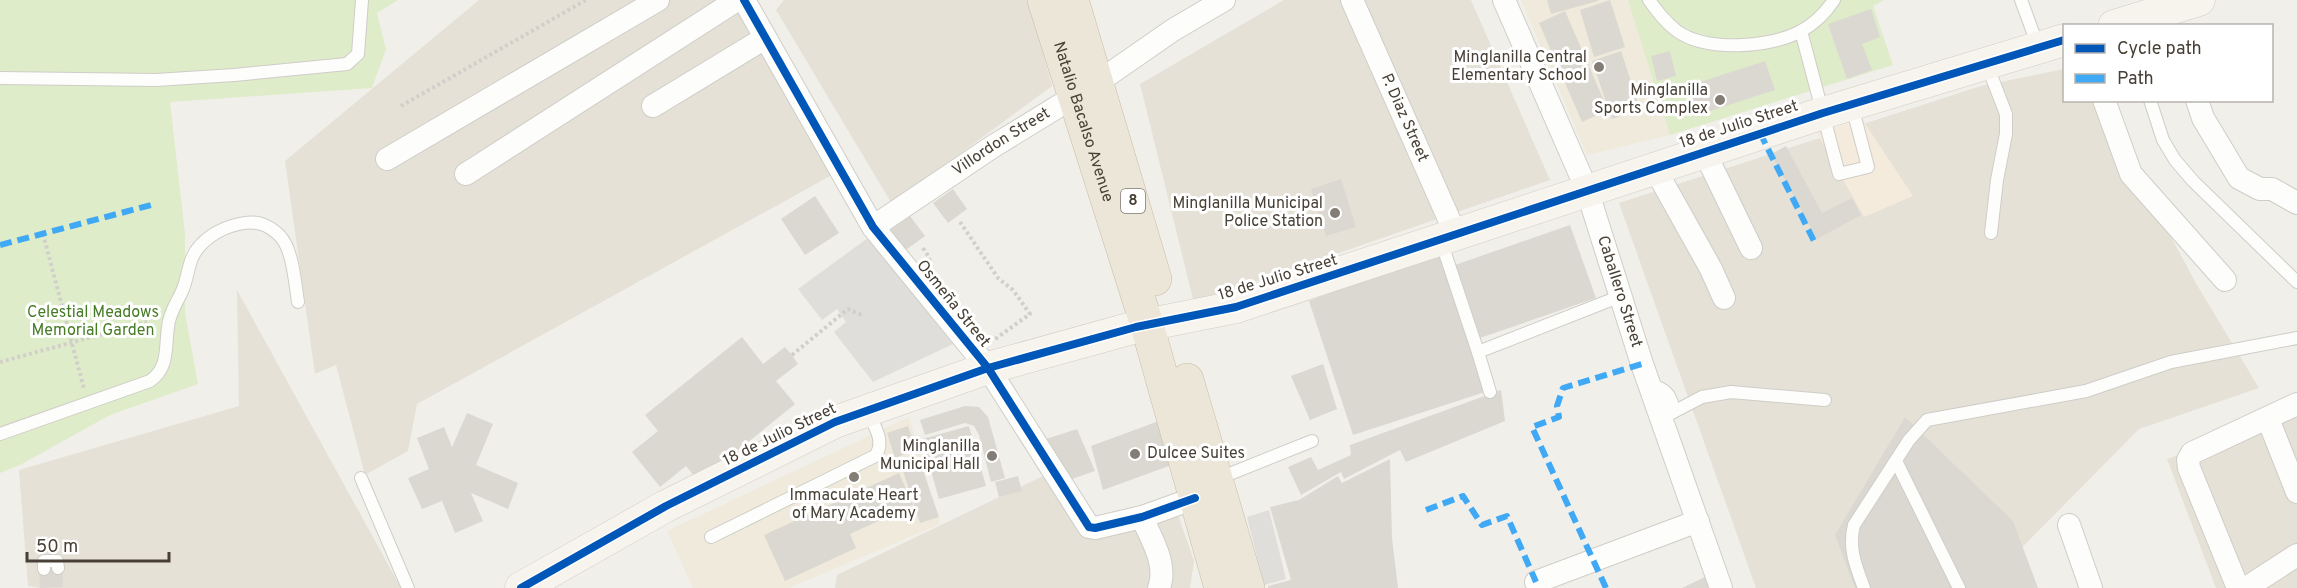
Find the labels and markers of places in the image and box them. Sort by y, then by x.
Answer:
place label: Minglanilla Central Elementary School [1451,48,1587,86]
marker: Minglanilla Central Elementary School [1592,60,1606,74]
place label: Minglanilla Sports Complex [1594,81,1708,119]
marker: Minglanilla Sports Complex [1713,93,1727,107]
place label: Minglanilla Municipal Police Station [1172,194,1323,232]
marker: Minglanilla Municipal Police Station [1328,206,1342,220]
place label: Minglanilla Municipal Hall [880,437,980,475]
place label: Dulcee Suites [1147,444,1245,464]
marker: Dulcee Suites [1128,447,1142,461]
marker: Minglanilla Municipal Hall [985,449,999,463]
marker: Immaculate Heart of Mary Academy [847,470,861,484]
place label: Immaculate Heart of Mary Academy [790,486,918,524]

